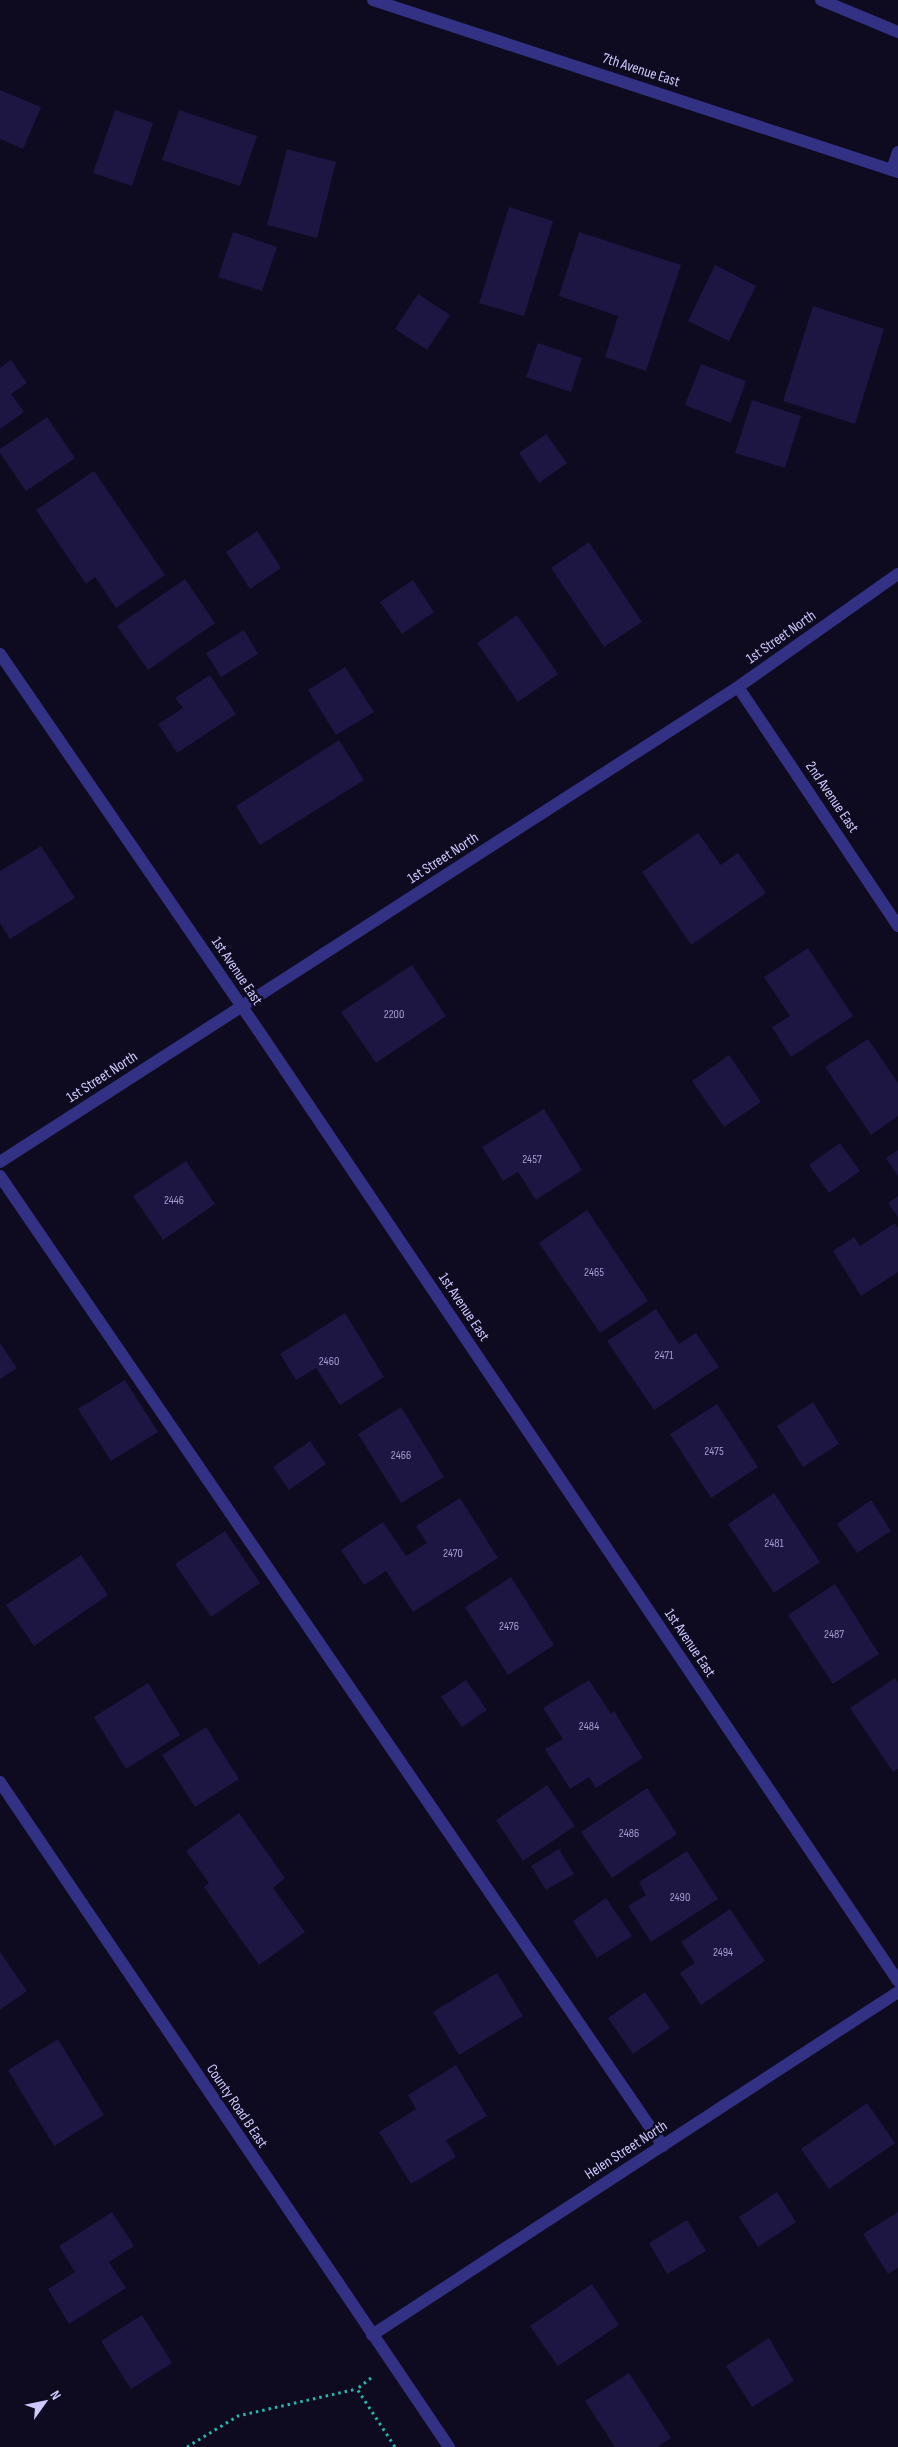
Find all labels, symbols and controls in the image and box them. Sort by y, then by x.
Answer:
street label: 7th Avenue East [600,49,683,92]
street label: 1st Street North [742,606,820,668]
street label: 2nd Avenue East [801,758,863,837]
street label: 1st Street North [404,828,482,888]
street label: 1st Avenue East [207,933,267,1009]
house number: 2200 [384,1007,404,1022]
street label: 1st Street North [63,1047,141,1107]
house number: 2457 [522,1152,542,1167]
house number: 2446 [164,1193,184,1208]
house number: 2465 [584,1265,604,1280]
street label: 1st Avenue East [434,1269,494,1345]
house number: 2471 [655,1348,674,1363]
house number: 2460 [319,1354,339,1369]
house number: 2475 [704,1444,724,1459]
house number: 2466 [391,1448,411,1463]
house number: 2481 [764,1536,784,1551]
house number: 2470 [443,1546,463,1561]
street label: 1st Avenue East [660,1605,720,1681]
house number: 2476 [499,1619,519,1634]
house number: 2487 [824,1627,844,1642]
house number: 2484 [579,1719,599,1734]
house number: 2486 [619,1826,639,1841]
house number: 2490 [670,1890,690,1905]
house number: 2494 [713,1945,733,1960]
street label: County Road B East [202,2060,272,2152]
street label: Helen Street North [581,2116,671,2184]
north arrow [20,2377,70,2427]
text: N [46,2387,65,2403]

